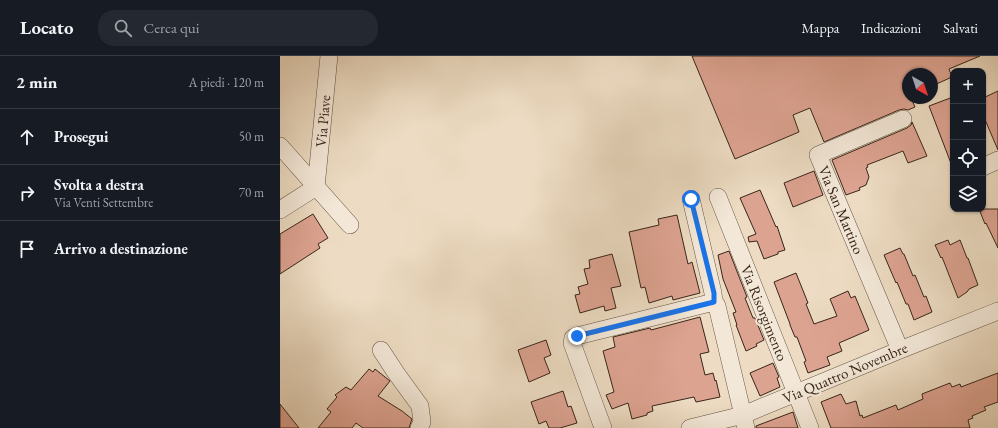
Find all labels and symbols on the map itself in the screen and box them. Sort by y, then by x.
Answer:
north arrow [902,68,938,104]
street label: Via Piave [311,94,334,148]
street label: Via San Martino [814,163,869,257]
route start [682,190,700,208]
street label: Via Risorgimento [737,262,792,364]
route end [568,327,586,345]
street label: Via Quattro Novembre [779,338,910,407]

